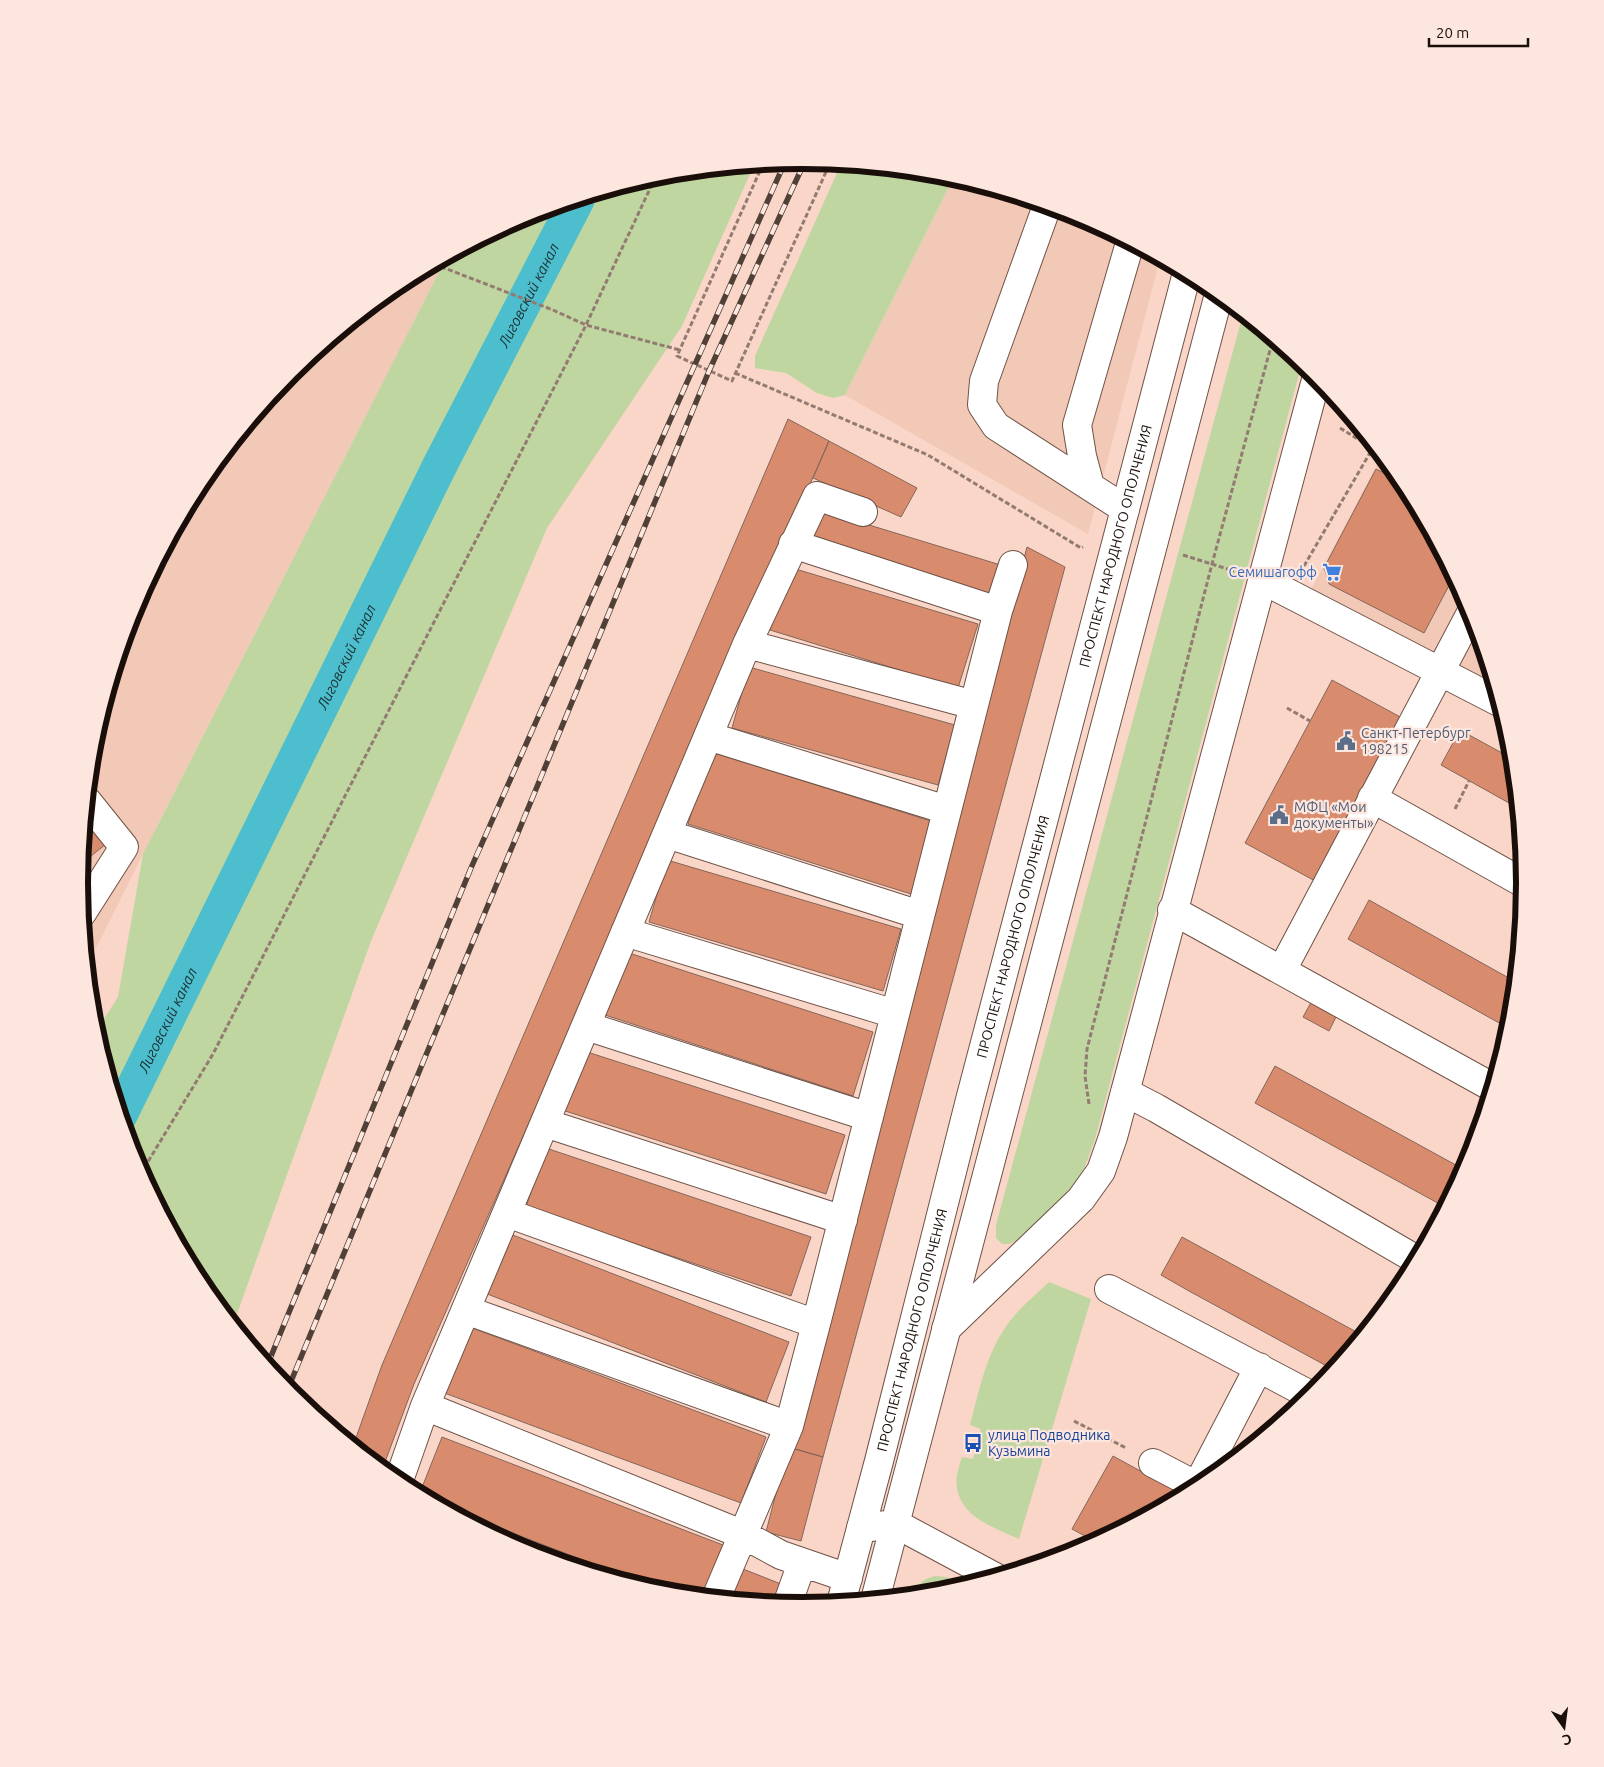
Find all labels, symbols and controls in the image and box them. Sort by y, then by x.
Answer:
scale bar [1429,15,1528,47]
text: 20 m [1436,24,1469,41]
water label: Лиговский канал [494,240,562,351]
street label: ПРОСПЕКТ НАРОДНОГО ОПОЛЧЕНИЯ [1076,423,1155,669]
supermarket icon: Семишагофф [1321,561,1343,583]
place label: Семишагофф [1229,564,1317,580]
water label: Лиговский канал [312,601,379,713]
place label: Санкт-Петербург 198215 [1361,725,1471,757]
public building icon: Санкт-Петербург 198215 [1335,730,1357,752]
place label: МФЦ «Мои документы» [1294,799,1374,831]
public building icon: МФЦ «Мои документы» [1268,804,1290,826]
street label: ПРОСПЕКТ НАРОДНОГО ОПОЛЧЕНИЯ [973,814,1052,1060]
water label: Лиговский канал [133,965,200,1076]
street label: ПРОСПЕКТ НАРОДНОГО ОПОЛЧЕНИЯ [874,1207,950,1453]
place label: улица Подводника Кузьмина [988,1427,1111,1459]
bus stop icon: улица Подводника Кузьмина [962,1432,984,1454]
north arrow [1539,1702,1589,1752]
text: С [1561,1731,1573,1748]

